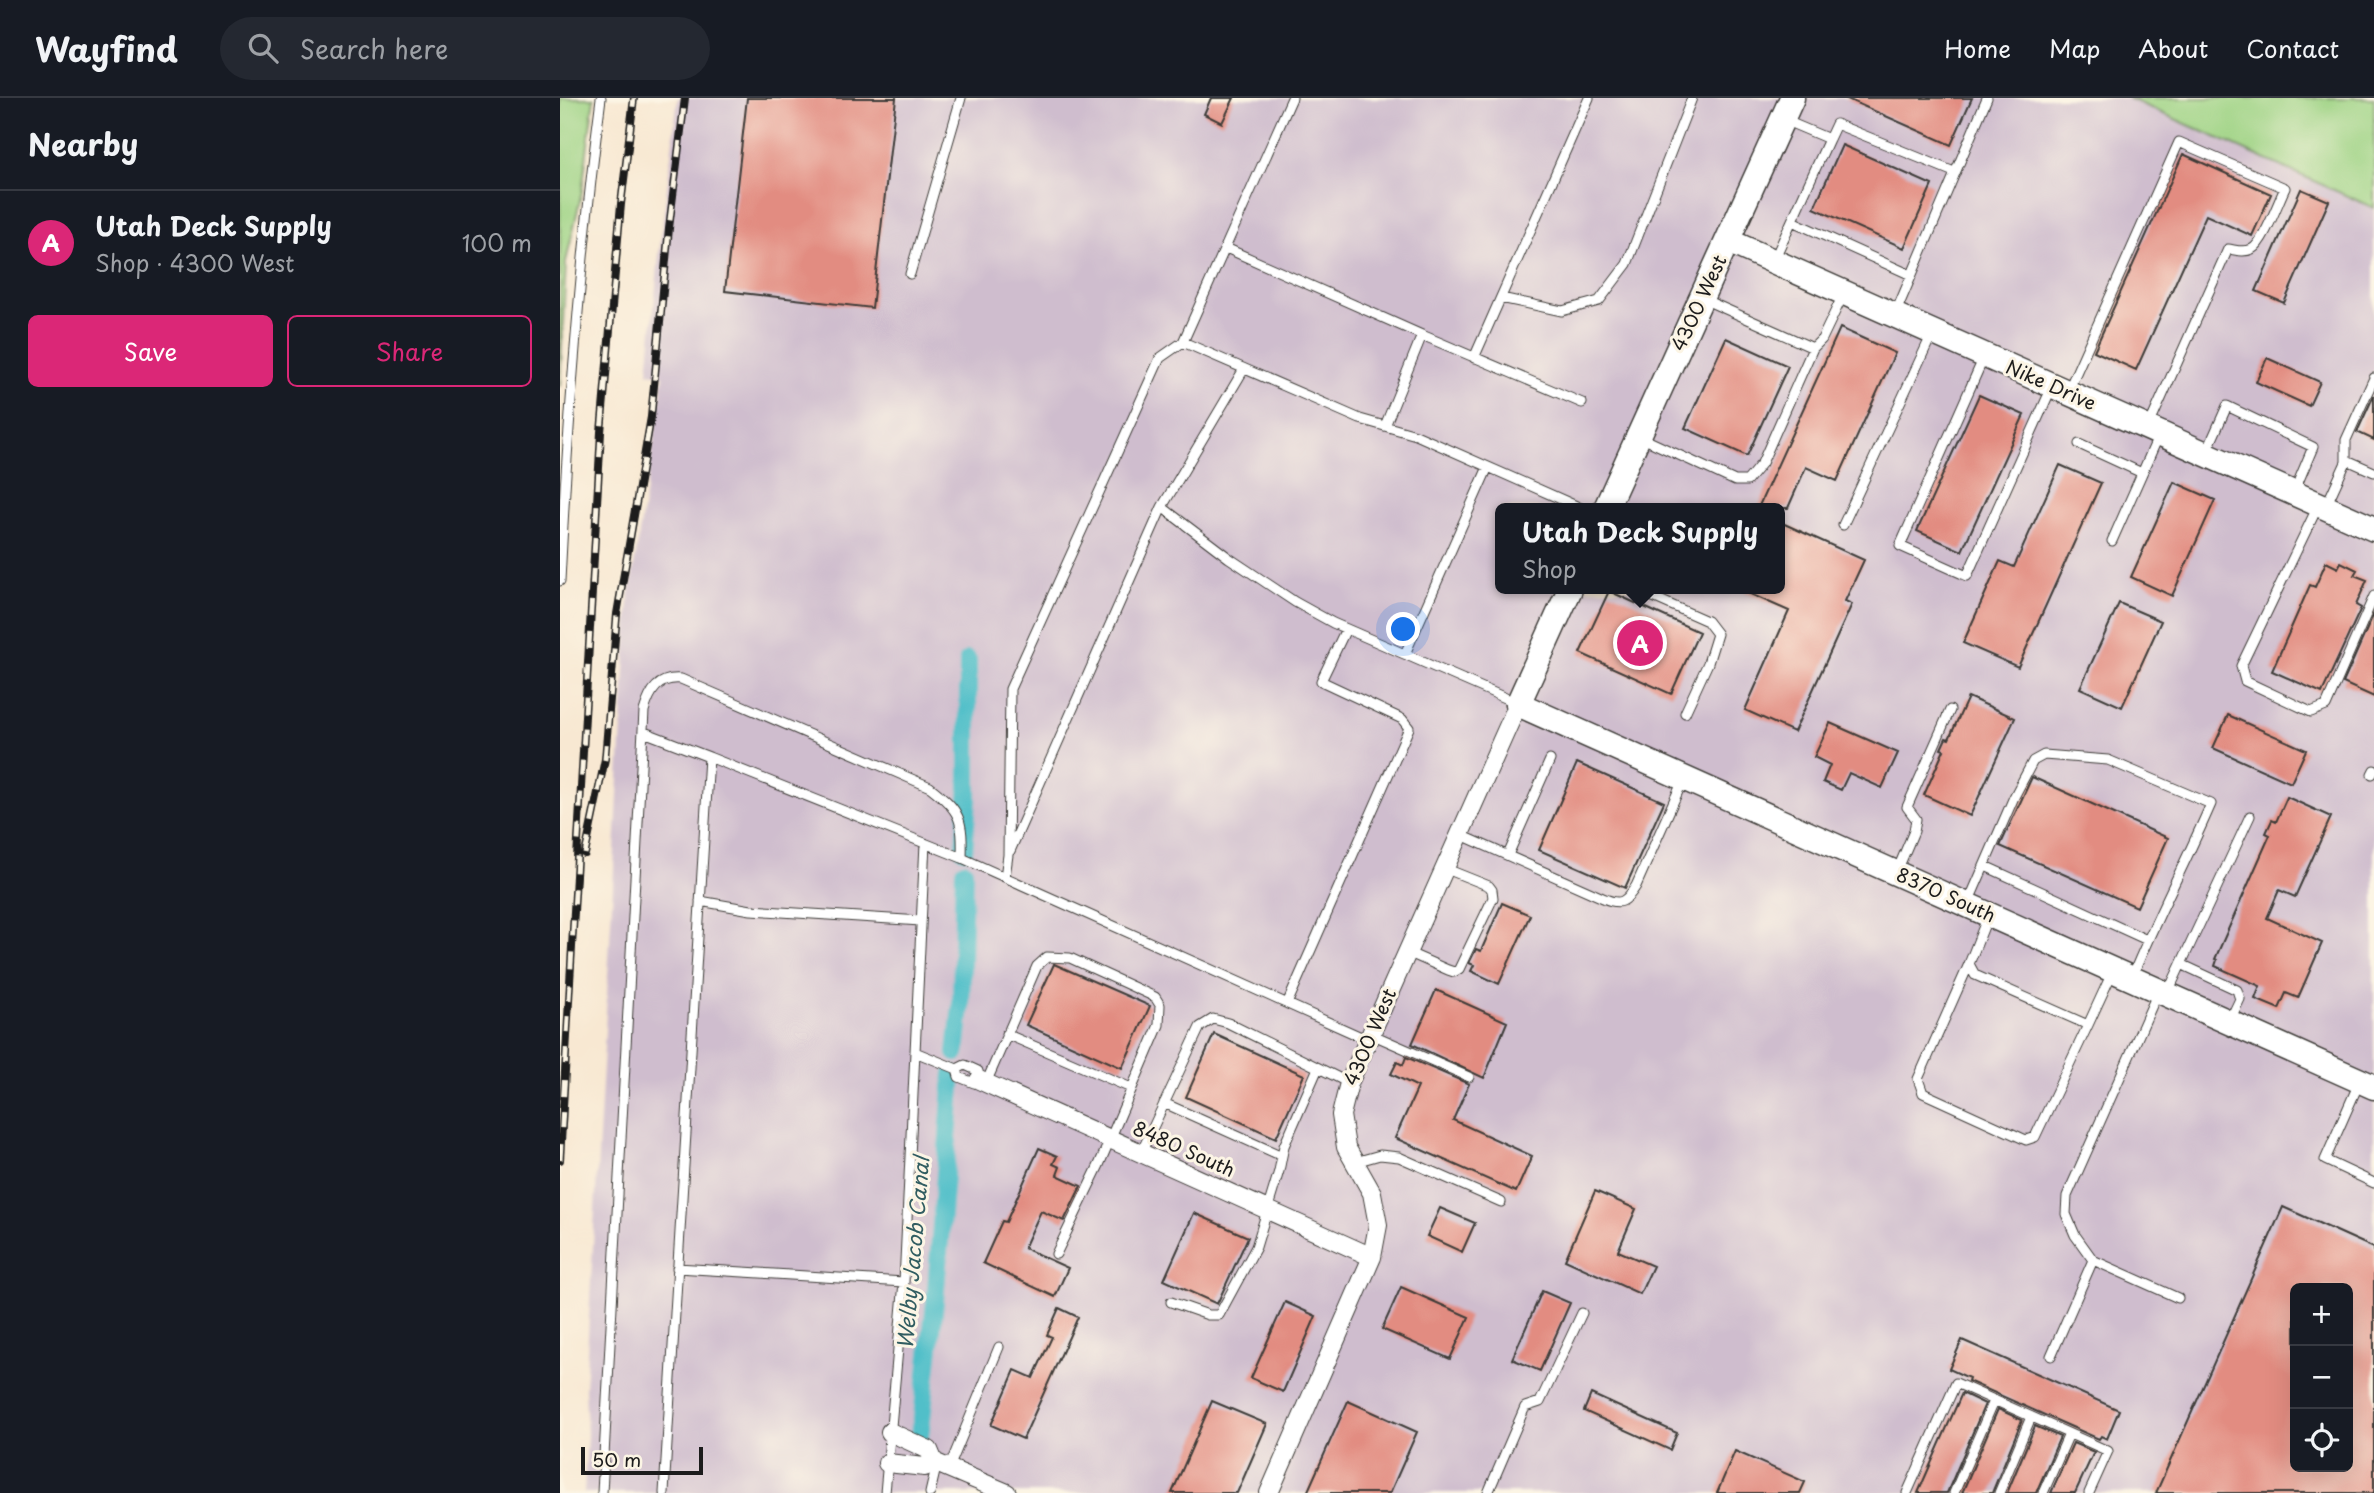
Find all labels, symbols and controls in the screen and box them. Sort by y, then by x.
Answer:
search box [220,17,710,80]
text: Wayfind [35,23,178,73]
icon: search [244,29,282,67]
text: Search here [300,29,448,68]
text: Home [1944,30,2011,66]
text: Map [2049,30,2100,66]
text: About [2138,30,2208,66]
text: Contact [2246,30,2339,66]
text: Nearby [28,121,138,166]
text: Utah Deck Supply [95,206,332,245]
text: A [42,225,60,260]
text: 100 m [462,225,532,260]
text: Shop · 4300 West [95,245,295,280]
street label: 4300 West [1664,250,1733,355]
button: Save [28,315,273,387]
button: Share [287,315,532,387]
street label: Nike Drive [2002,352,2101,416]
popup [1495,503,1785,594]
text: Utah Deck Supply [1522,512,1758,551]
text: Shop [1522,551,1577,586]
your location [1386,612,1420,646]
pin: A [1617,617,1663,669]
street label: 8370 South [1892,860,2001,928]
street label: 4300 West [1336,983,1402,1090]
street label: 8480 South [1129,1113,1240,1183]
water label: Welby Jacob Canal [888,1152,937,1350]
map controls [2290,1283,2353,1472]
button: + [2290,1283,2353,1346]
button: − [2290,1346,2353,1409]
button: locate [2290,1409,2353,1472]
scale bar [581,1444,704,1476]
text: 50 m [592,1445,641,1473]

